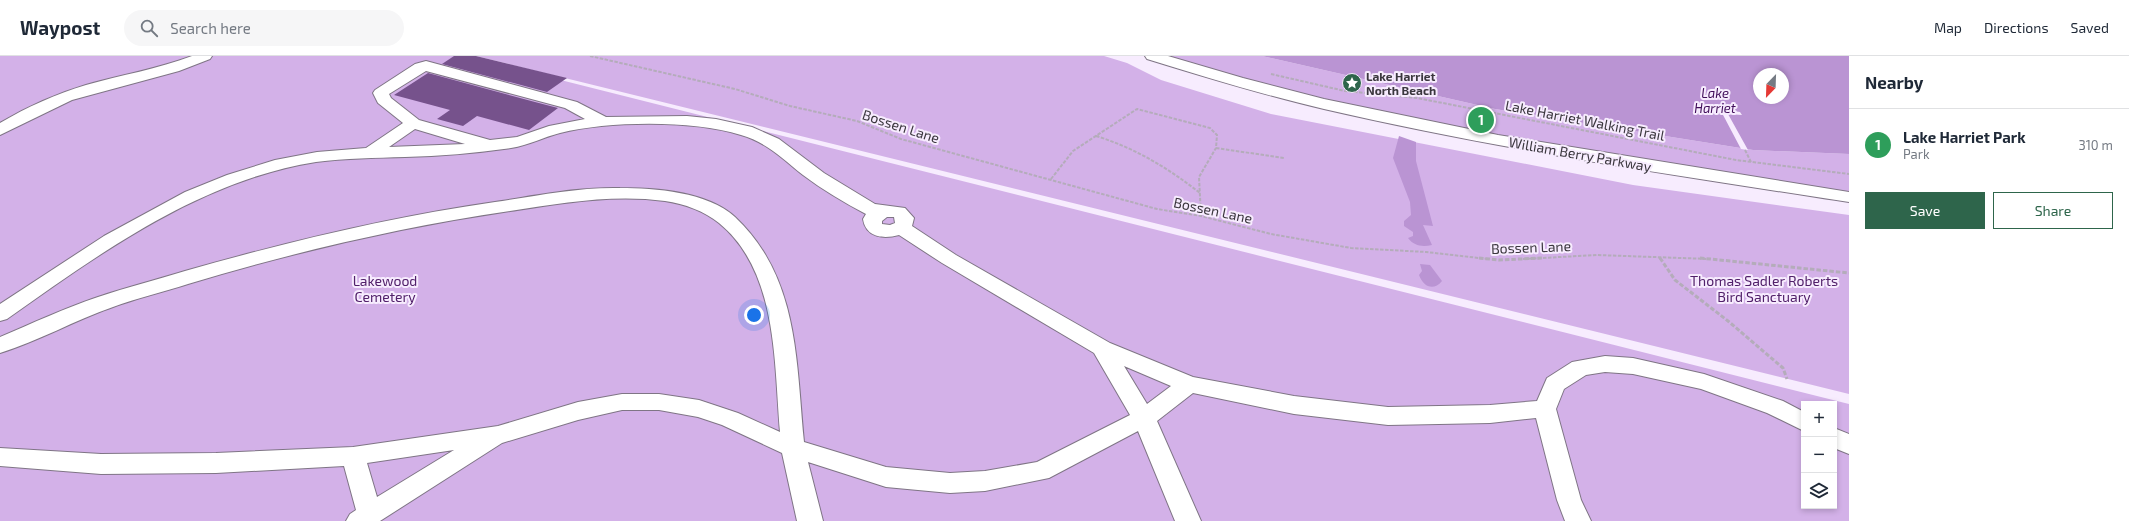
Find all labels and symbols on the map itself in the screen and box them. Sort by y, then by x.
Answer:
north arrow [1753,68,1789,104]
place label: Lake Harriet North Beach [1366,69,1436,97]
place icon: Lake Harriet North Beach [1341,72,1363,94]
water label: Lake Harriet [1694,85,1736,116]
street label: Lake Harriet Walking Trail [1504,96,1667,144]
pin: 1 [1468,105,1494,135]
street label: Bossen Lane [860,106,942,146]
street label: William Berry Parkway [1507,133,1653,175]
street label: Bossen Lane [1172,193,1254,227]
street label: Bossen Lane [1491,237,1571,257]
park label: Lakewood Cemetery [353,272,417,305]
park label: Thomas Sadler Roberts Bird Sanctuary [1690,272,1838,305]
your location [744,305,764,325]

